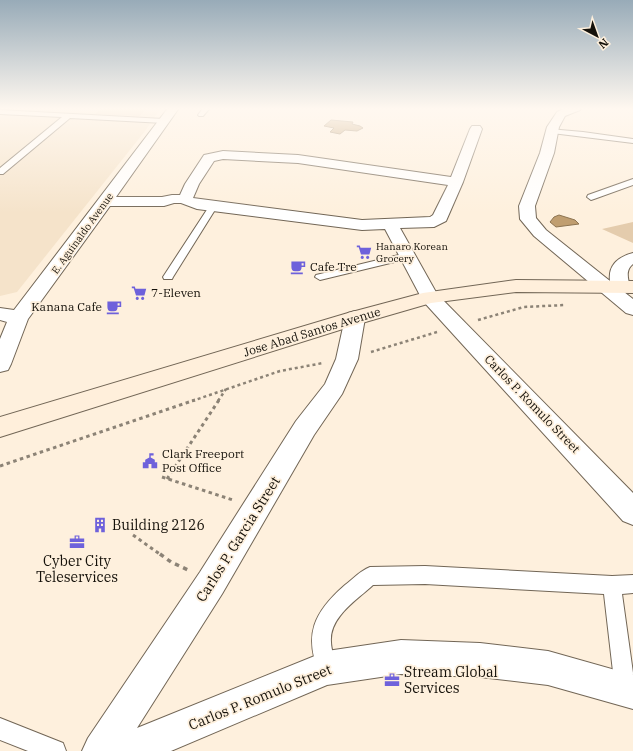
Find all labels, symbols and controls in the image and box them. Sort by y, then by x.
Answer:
north arrow [577,16,617,56]
text: N [595,35,611,52]
street label: E. Aguinaldo Avenue [49,190,116,276]
place label: Hanaro Korean Grocery [376,240,448,265]
supermarket icon: Hanaro Korean Grocery [355,243,373,261]
cafe icon: Cafe Tre [289,258,307,276]
place label: Cafe Tre [310,259,357,274]
supermarket icon: 7-Eleven [130,284,148,302]
place label: 7-Eleven [151,285,201,300]
cafe icon: Kanana Cafe [105,298,123,316]
place label: Kanana Cafe [31,299,102,314]
street label: Jose Abad Santos Avenue [242,304,382,360]
street label: Carlos P. Romulo Street [482,351,583,456]
place label: Clark Freeport Post Office [162,446,244,475]
public building icon: Clark Freeport Post Office [141,452,159,470]
street label: Carlos P. Garcia Street [192,473,284,605]
building icon: Building 2126 [91,516,109,534]
place label: Building 2126 [112,516,205,534]
office icon: Cyber City Teleservices [68,533,86,551]
place label: Cyber City Teleservices [36,552,118,586]
street label: Carlos P. Romulo Street [186,660,334,734]
place label: Stream Global Services [404,663,498,697]
office icon: Stream Global Services [383,671,401,689]

